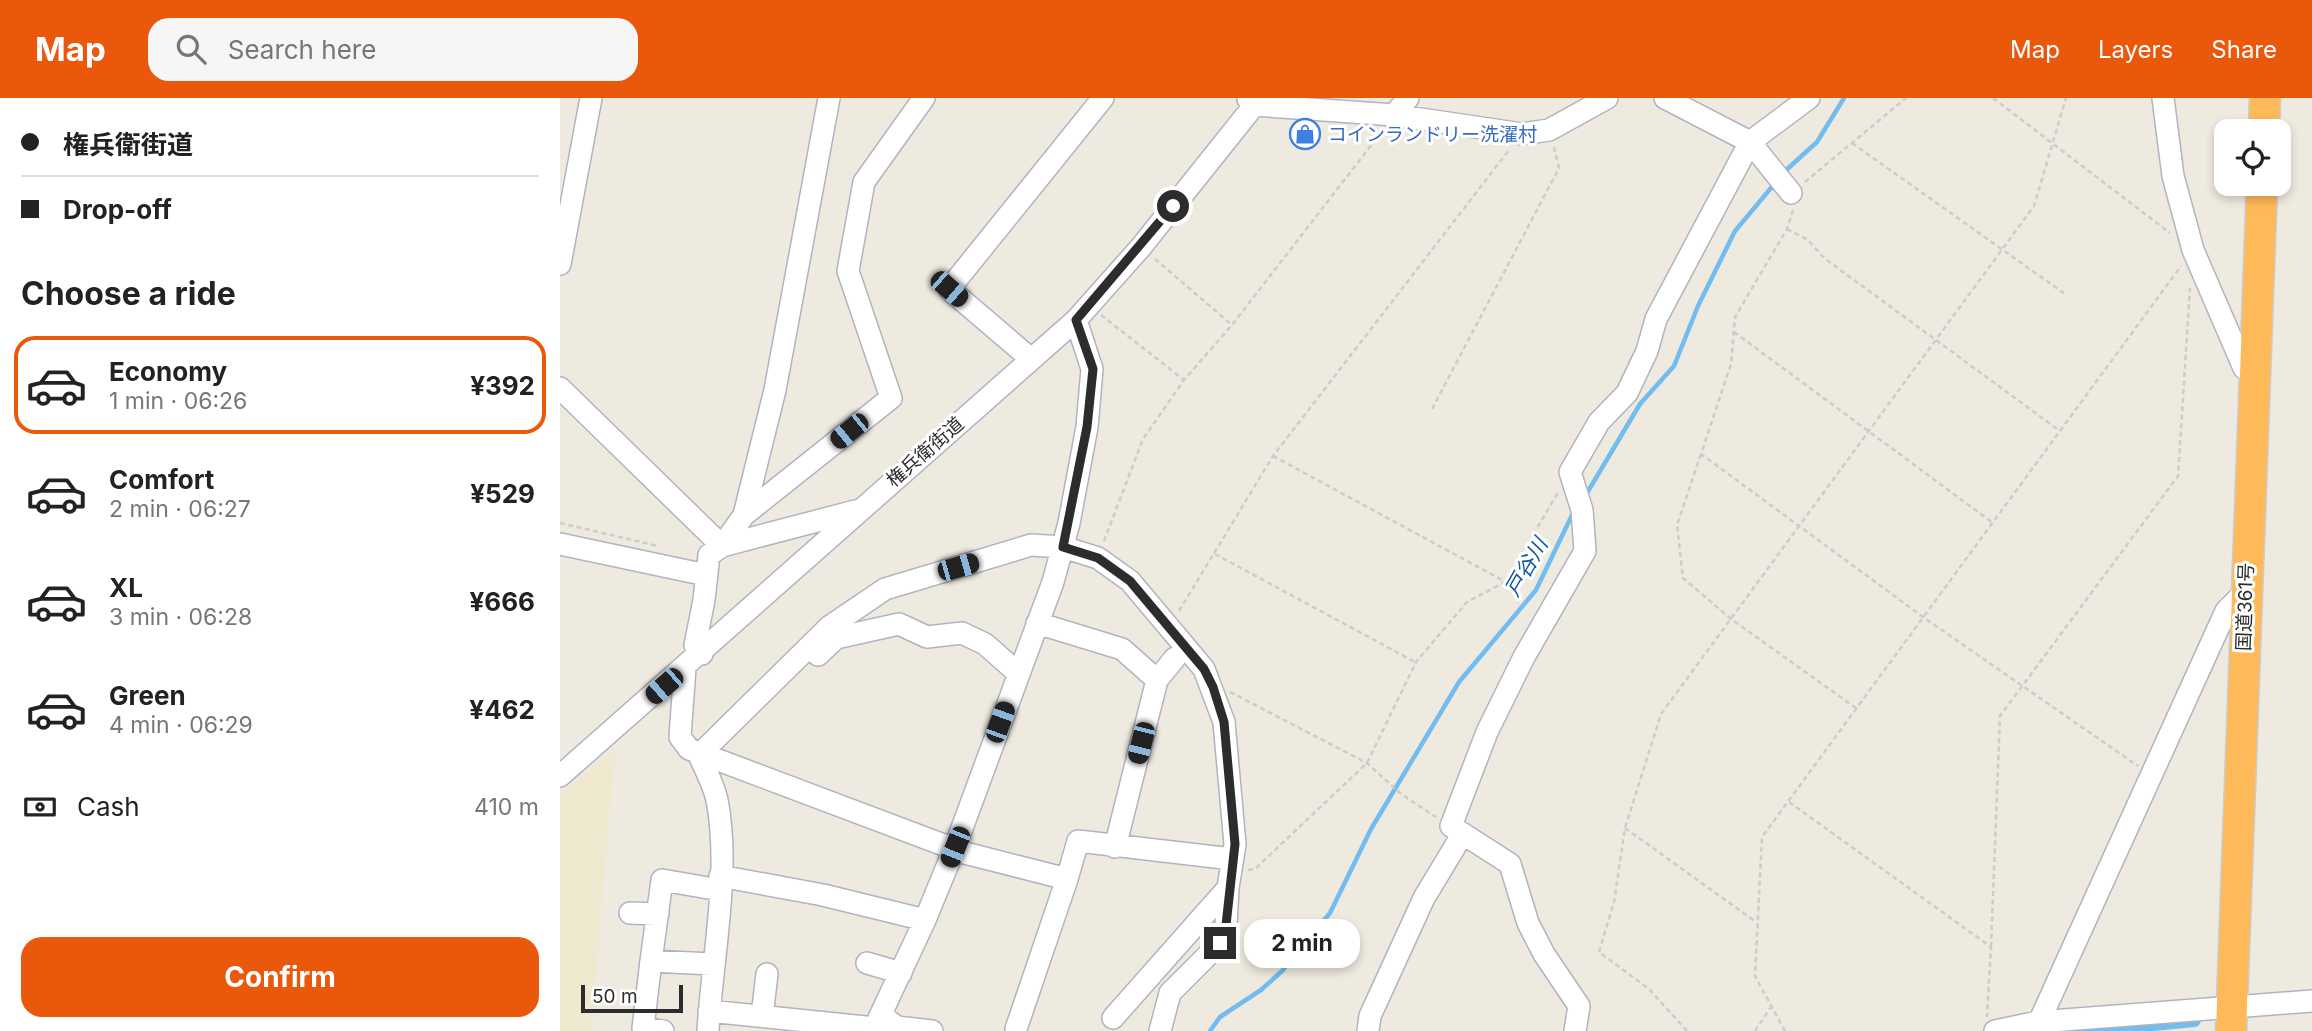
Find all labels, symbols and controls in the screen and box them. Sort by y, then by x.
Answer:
search box [148,18,638,81]
text: Map [35,29,106,69]
icon: search [172,30,210,68]
text: Search here [228,34,376,65]
text: Map [2010,35,2060,64]
text: Layers [2098,35,2173,64]
text: Share [2211,35,2277,64]
shop icon: コインランドリー洗濯村 [1288,117,1322,151]
map controls [2214,119,2291,196]
button: locate [2214,119,2291,196]
place label: コインランドリー洗濯村 [1328,123,1537,146]
text: 権兵衛街道 [63,129,193,160]
route start [1157,190,1189,222]
text: Drop-off [63,194,172,225]
car [927,267,972,311]
text: Choose a ride [21,274,236,313]
icon: car [25,354,88,417]
text: Economy [109,356,227,387]
text: ¥392 [470,370,535,401]
text: 1 min · 06:26 [109,387,247,415]
car [827,410,872,452]
street label: 権兵衛街道 [882,412,968,492]
icon: car [25,462,88,525]
text: Comfort [109,464,214,495]
text: ¥529 [470,478,535,509]
text: 2 min · 06:27 [109,495,251,523]
water label: 戸谷川 [1499,532,1554,601]
car [935,551,982,583]
street label: 国道361号 [2232,563,2258,651]
icon: car [25,570,88,633]
text: XL [109,572,143,603]
text: ¥666 [470,586,535,617]
text: 3 min · 06:28 [109,603,252,631]
car [642,664,687,708]
icon: car [25,678,88,741]
text: Green [109,680,186,711]
text: ¥462 [469,694,535,725]
car [983,699,1018,745]
text: 4 min · 06:29 [109,711,253,739]
car [1126,720,1157,766]
icon: cash [21,788,59,826]
text: Cash [77,791,140,822]
text: 410 m [474,793,539,821]
car [938,824,973,870]
callout: 2 min [1244,918,1360,968]
route end [1204,927,1236,959]
text: 2 min [1271,929,1333,957]
button: Confirm [21,937,539,1017]
scale bar [581,982,682,1014]
text: 50 m [592,985,638,1008]

